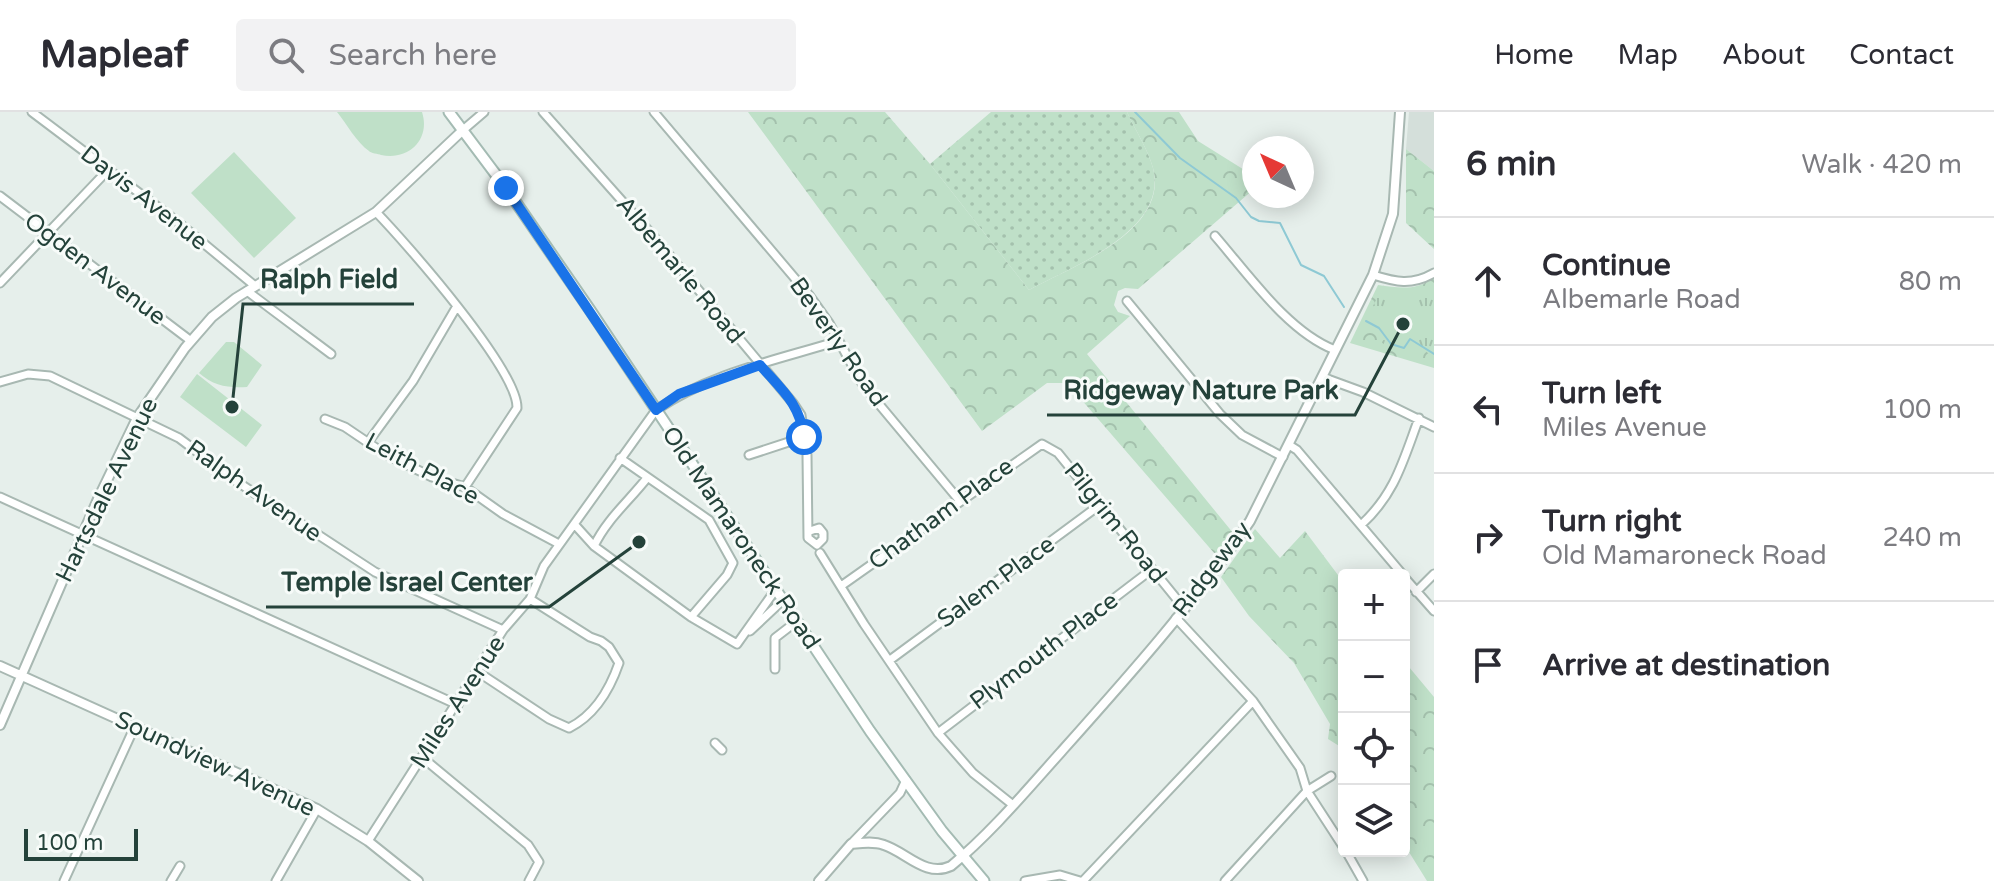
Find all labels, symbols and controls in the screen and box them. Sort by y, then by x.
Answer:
search box [236,19,796,91]
text: Mapleaf [40,32,188,78]
icon: search [264,33,308,77]
text: Search here [328,37,497,74]
text: Home [1494,38,1574,72]
text: Map [1618,38,1678,72]
text: About [1722,38,1805,72]
text: Contact [1849,38,1954,72]
north arrow [1242,136,1314,208]
street label: Davis Avenue [75,139,213,257]
text: 6 min [1466,144,1557,185]
text: Walk · 420 m [1802,149,1962,180]
route end [488,170,524,206]
street label: Albemarle Road [610,190,750,350]
street label: Ogden Avenue [19,206,171,332]
text: Continue [1542,247,1671,284]
callout: Ralph Field [243,254,414,304]
icon: ahead [1466,259,1510,303]
text: Ralph Field [260,264,398,295]
text: 80 m [1899,266,1962,297]
street label: Beverly Road [783,272,893,412]
text: Albemarle Road [1542,284,1741,315]
callout: Ridgeway Nature Park [1047,365,1355,415]
text: Ridgeway Nature Park [1063,375,1339,406]
text: Turn left [1542,375,1661,412]
icon: left [1466,387,1510,431]
street label: Hartsdale Avenue [50,393,164,587]
text: 100 m [1882,394,1962,425]
text: Miles Avenue [1542,412,1707,443]
route start [786,419,822,455]
street label: Old Mamaroneck Road [655,421,827,655]
street label: Leith Place [360,427,484,511]
street label: Ralph Avenue [181,434,327,548]
street label: Chatham Place [863,452,1019,576]
street label: Pilgrim Road [1058,457,1172,589]
text: Turn right [1542,503,1682,540]
icon: right [1466,515,1510,559]
street label: Ridgeway [1167,516,1257,622]
text: 240 m [1882,522,1962,553]
street label: Salem Place [932,530,1060,634]
text: Old Mamaroneck Road [1542,540,1827,571]
callout: Temple Israel Center [266,557,549,607]
text: Temple Israel Center [280,567,534,598]
map controls [1338,569,1410,857]
button: + [1338,569,1410,641]
street label: Plymouth Place [964,586,1124,716]
street label: Miles Avenue [404,630,512,774]
button: − [1338,641,1410,713]
icon: arrive [1466,643,1510,687]
text: Arrive at destination [1542,647,1830,684]
street label: Soundview Avenue [111,705,319,823]
button: locate [1338,713,1410,785]
button: layers [1338,785,1410,857]
scale bar [24,825,138,861]
text: 100 m [36,830,103,856]

